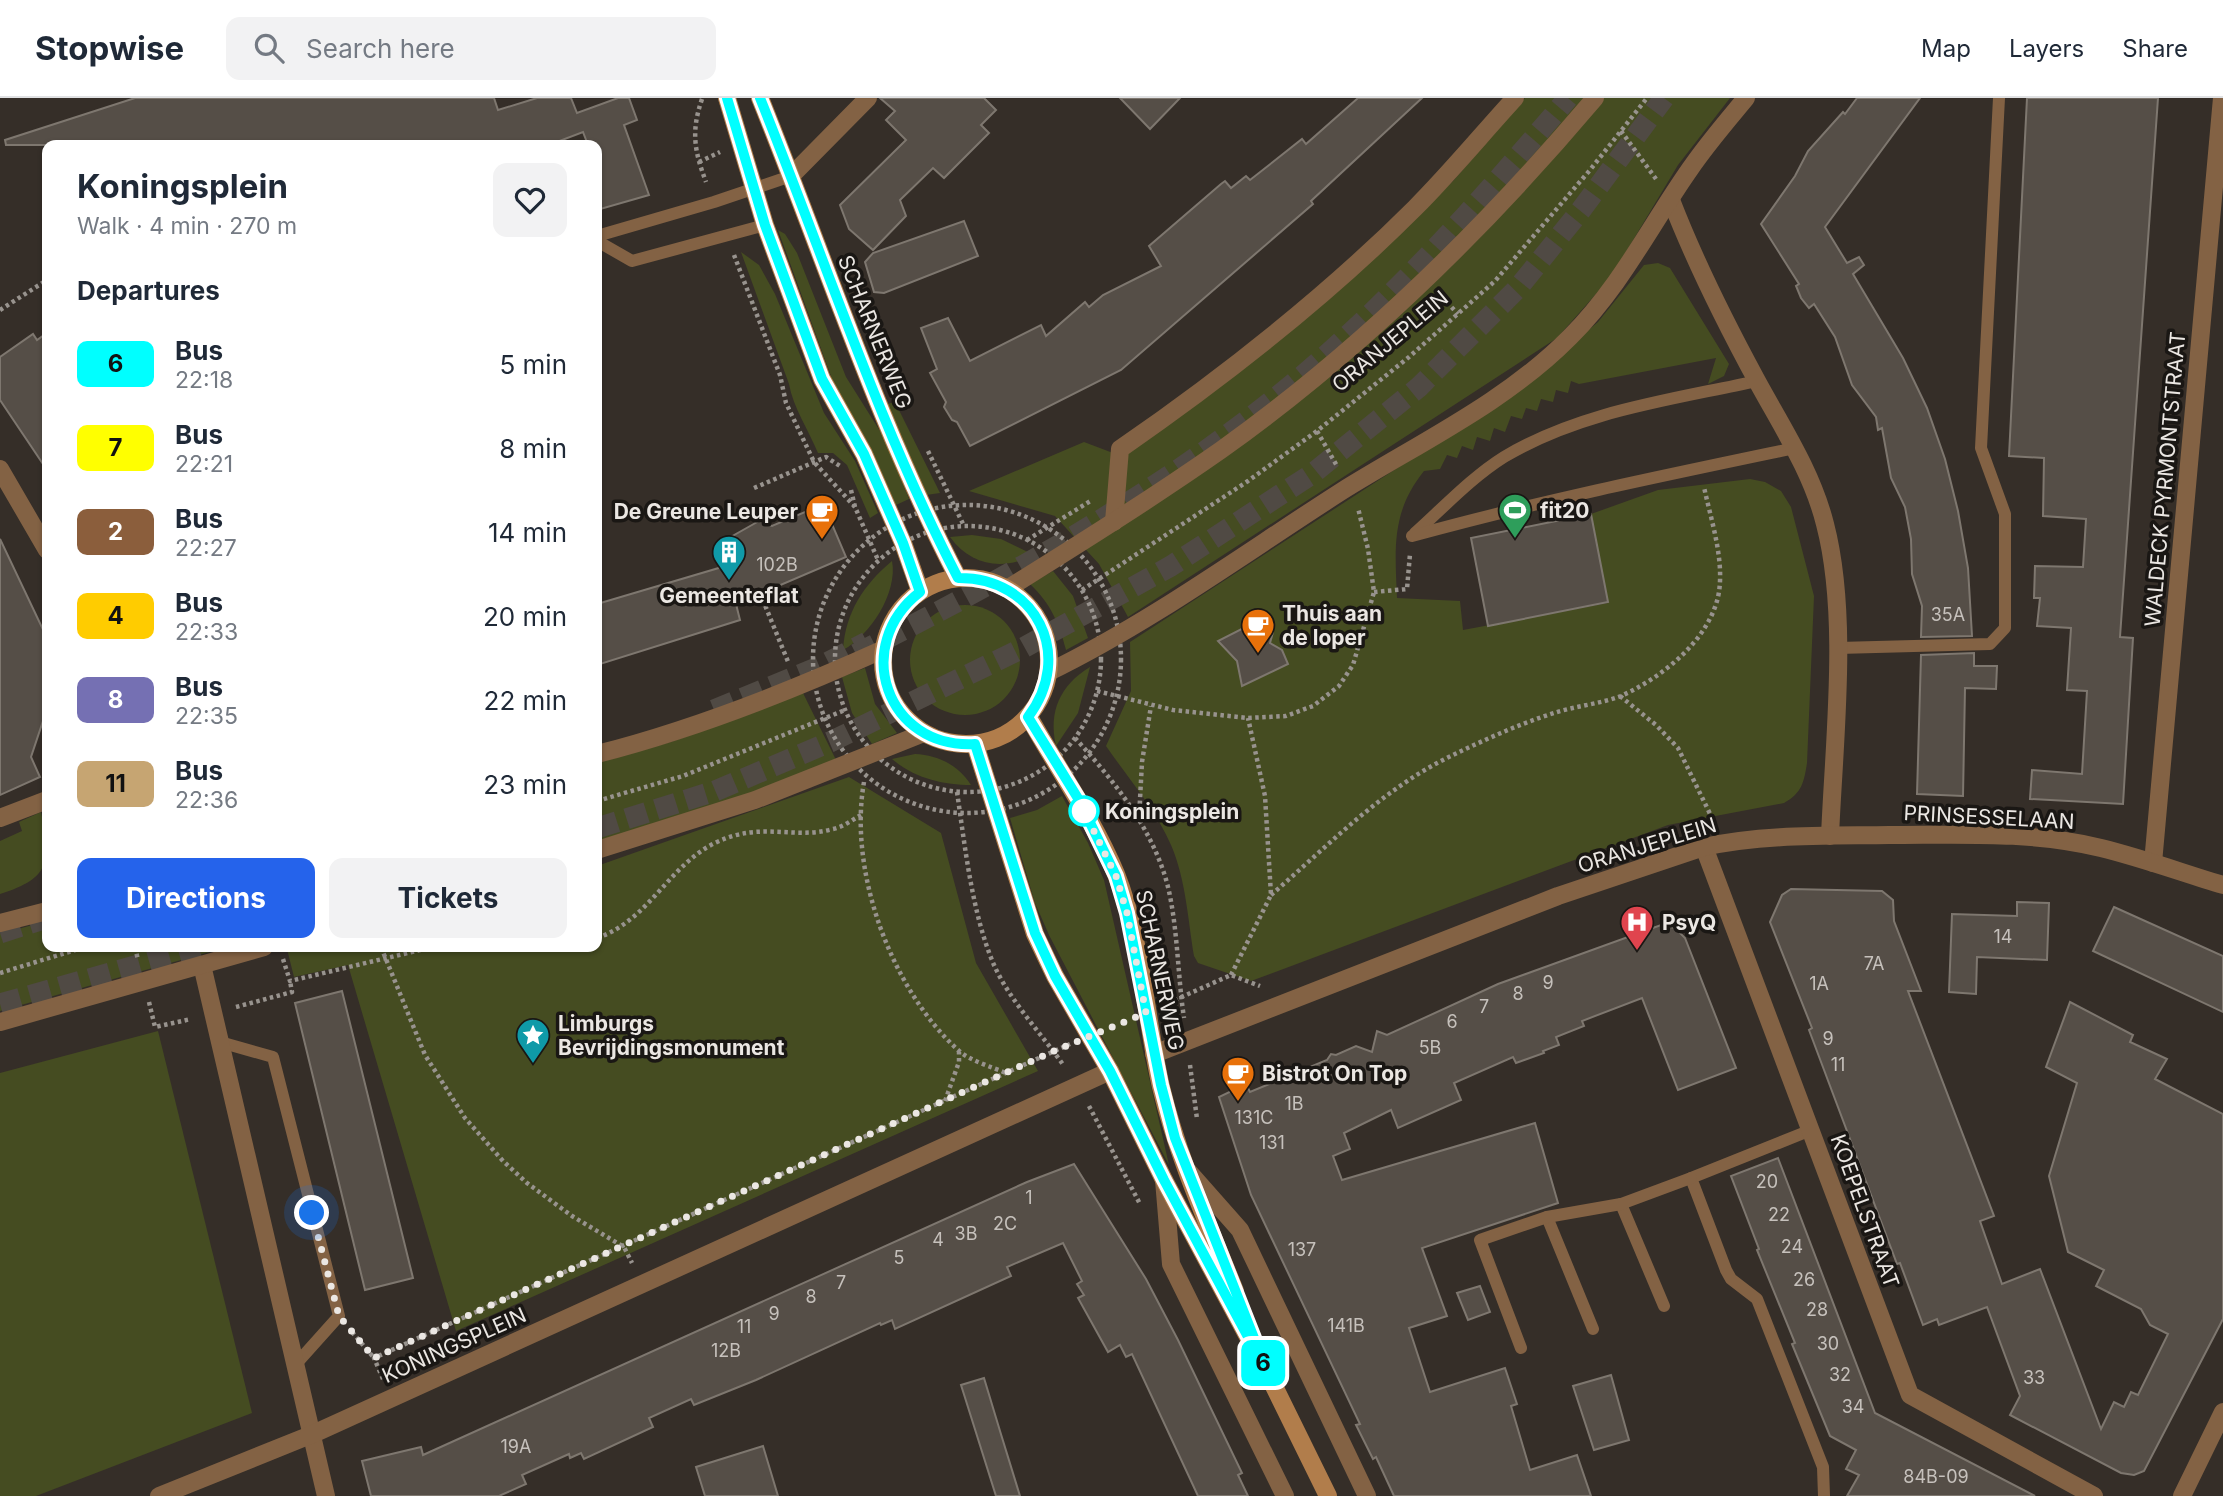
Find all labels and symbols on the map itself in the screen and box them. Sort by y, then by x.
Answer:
street label: SCHARNERWEG [833,252,917,412]
street label: ORANJEPLEIN [1327,285,1453,397]
street label: WALDECK PYRMONTSTRAAT [2140,330,2190,628]
sports icon: fit20 [1496,491,1534,540]
cafe icon: De Greune Leuper [803,492,841,541]
place label: fit20 [1540,498,1589,523]
place label: De Greune Leuper [614,499,798,524]
building icon: Gemeenteflat [710,533,748,582]
house number: 102B [756,554,798,575]
place label: Gemeenteflat [659,583,799,608]
place label: Thuis aan de loper [1282,601,1382,650]
house number: 35A [1931,604,1965,625]
cafe icon: Thuis aan de loper [1239,606,1277,655]
marker: Koningsplein [1069,796,1099,826]
place label: Koningsplein [1105,799,1239,824]
street label: PRINSESSELAAN [1903,800,2075,834]
street label: ORANJEPLEIN [1575,812,1719,878]
street label: SCHARNERWEG [1131,887,1189,1053]
hospital icon: PsyQ [1618,903,1656,952]
place label: PsyQ [1662,910,1716,935]
house number: 14 [1994,926,2012,947]
house number: 7A [1864,953,1884,974]
house number: 9 [1542,972,1554,993]
house number: 1A [1809,973,1829,994]
house number: 8 [1512,983,1524,1004]
house number: 7 [1479,996,1489,1017]
place label: Limburgs Bevrijdingsmonument [558,1011,785,1060]
house number: 6 [1446,1011,1458,1032]
place icon: Limburgs Bevrijdingsmonument [514,1016,552,1065]
house number: 9 [1822,1028,1834,1049]
house number: 5B [1419,1037,1441,1058]
cafe icon: Bistrot On Top [1219,1054,1257,1103]
house number: 11 [1831,1054,1845,1075]
place label: Bistrot On Top [1262,1061,1407,1086]
house number: 1B [1284,1093,1304,1114]
house number: 131C [1235,1107,1273,1128]
street label: KOEPELSTRAAT [1826,1131,1904,1291]
house number: 131 [1259,1132,1285,1153]
house number: 20 [1756,1171,1778,1192]
house number: 1 [1025,1187,1033,1208]
your location [294,1195,329,1230]
house number: 22 [1768,1204,1790,1225]
house number: 2C [993,1213,1017,1234]
house number: 3B [955,1223,977,1244]
house number: 4 [932,1229,944,1250]
house number: 24 [1781,1236,1803,1257]
house number: 137 [1288,1239,1316,1260]
house number: 5 [894,1247,904,1268]
house number: 26 [1793,1269,1815,1290]
house number: 7 [836,1272,846,1293]
house number: 8 [805,1286,817,1307]
house number: 28 [1806,1299,1828,1320]
street label: KONINGSPLEIN [378,1302,530,1388]
house number: 9 [768,1303,780,1324]
house number: 141B [1327,1315,1365,1336]
house number: 11 [737,1316,751,1337]
house number: 30 [1817,1333,1839,1354]
house number: 12B [711,1340,741,1361]
line badge: 6 [1240,1340,1286,1386]
house number: 32 [1829,1364,1851,1385]
house number: 33 [2023,1367,2045,1388]
house number: 34 [1842,1396,1864,1417]
house number: 19A [501,1436,531,1457]
house number: 84B-09 [1903,1466,1969,1487]

